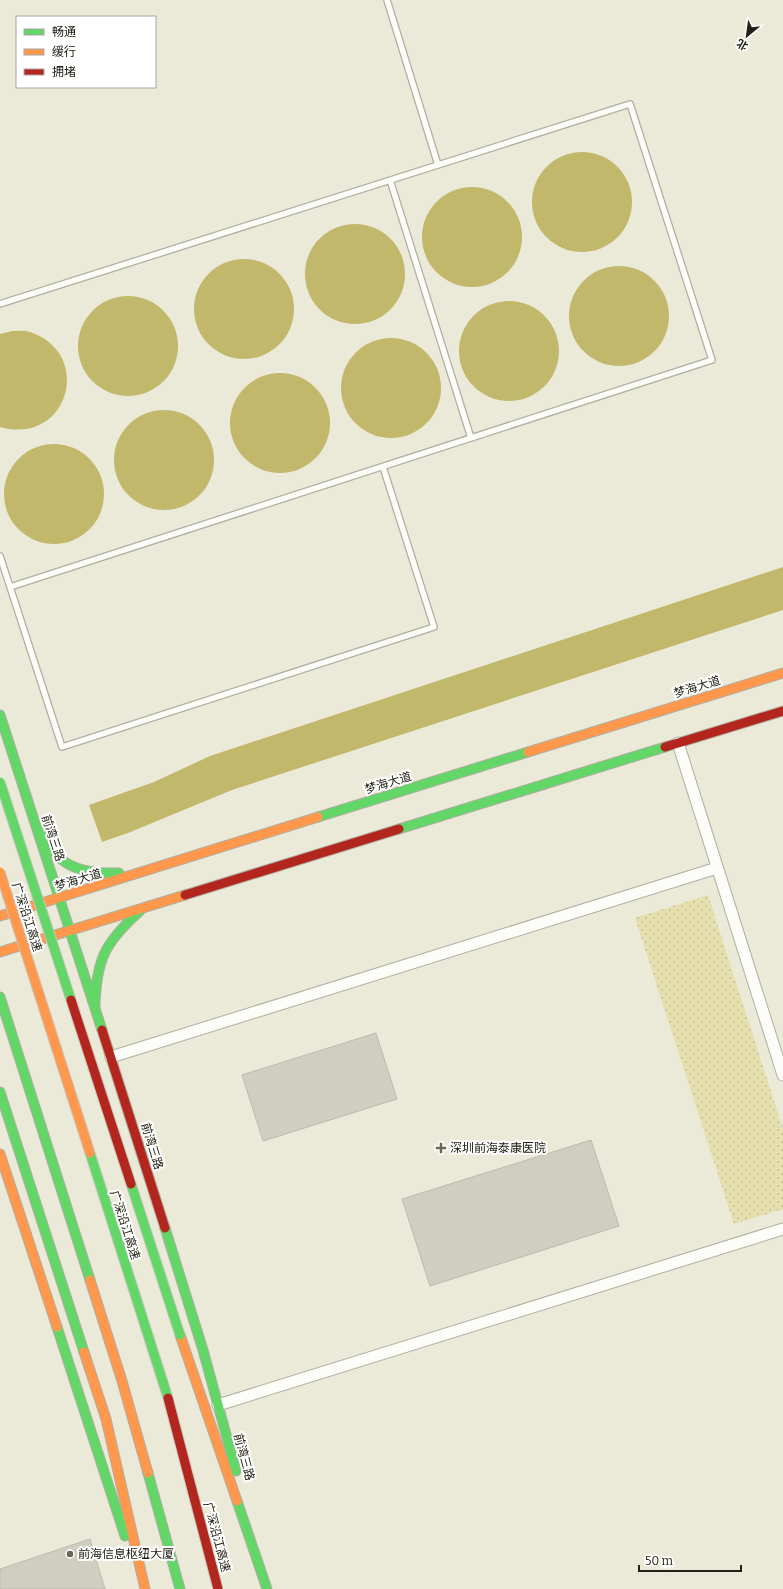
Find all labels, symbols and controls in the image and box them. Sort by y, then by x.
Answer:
legend [16,16,156,88]
north arrow [727,16,767,56]
text: 畅通 [52,25,76,39]
text: 北 [734,36,750,53]
text: 缓行 [52,45,76,59]
text: 拥堵 [52,65,76,79]
street label: 梦海大道 [672,673,722,701]
street label: 梦海大道 [363,769,413,797]
street label: 前湾三路 [39,813,67,863]
street label: 梦海大道 [53,866,103,894]
street label: 广深沿江高速 [9,881,45,953]
street label: 前湾三路 [138,1121,166,1171]
place label: 深圳前海泰康医院 [450,1141,546,1155]
marker: 深圳前海泰康医院 [435,1142,447,1154]
street label: 广深沿江高速 [107,1189,143,1261]
street label: 前湾三路 [231,1432,257,1482]
street label: 广深沿江高速 [201,1500,233,1574]
place label: 前海信息枢纽大厦 [78,1547,174,1561]
scale bar [639,1547,741,1573]
marker: 前海信息枢纽大厦 [65,1549,75,1559]
text: 50 m [645,1554,674,1568]

